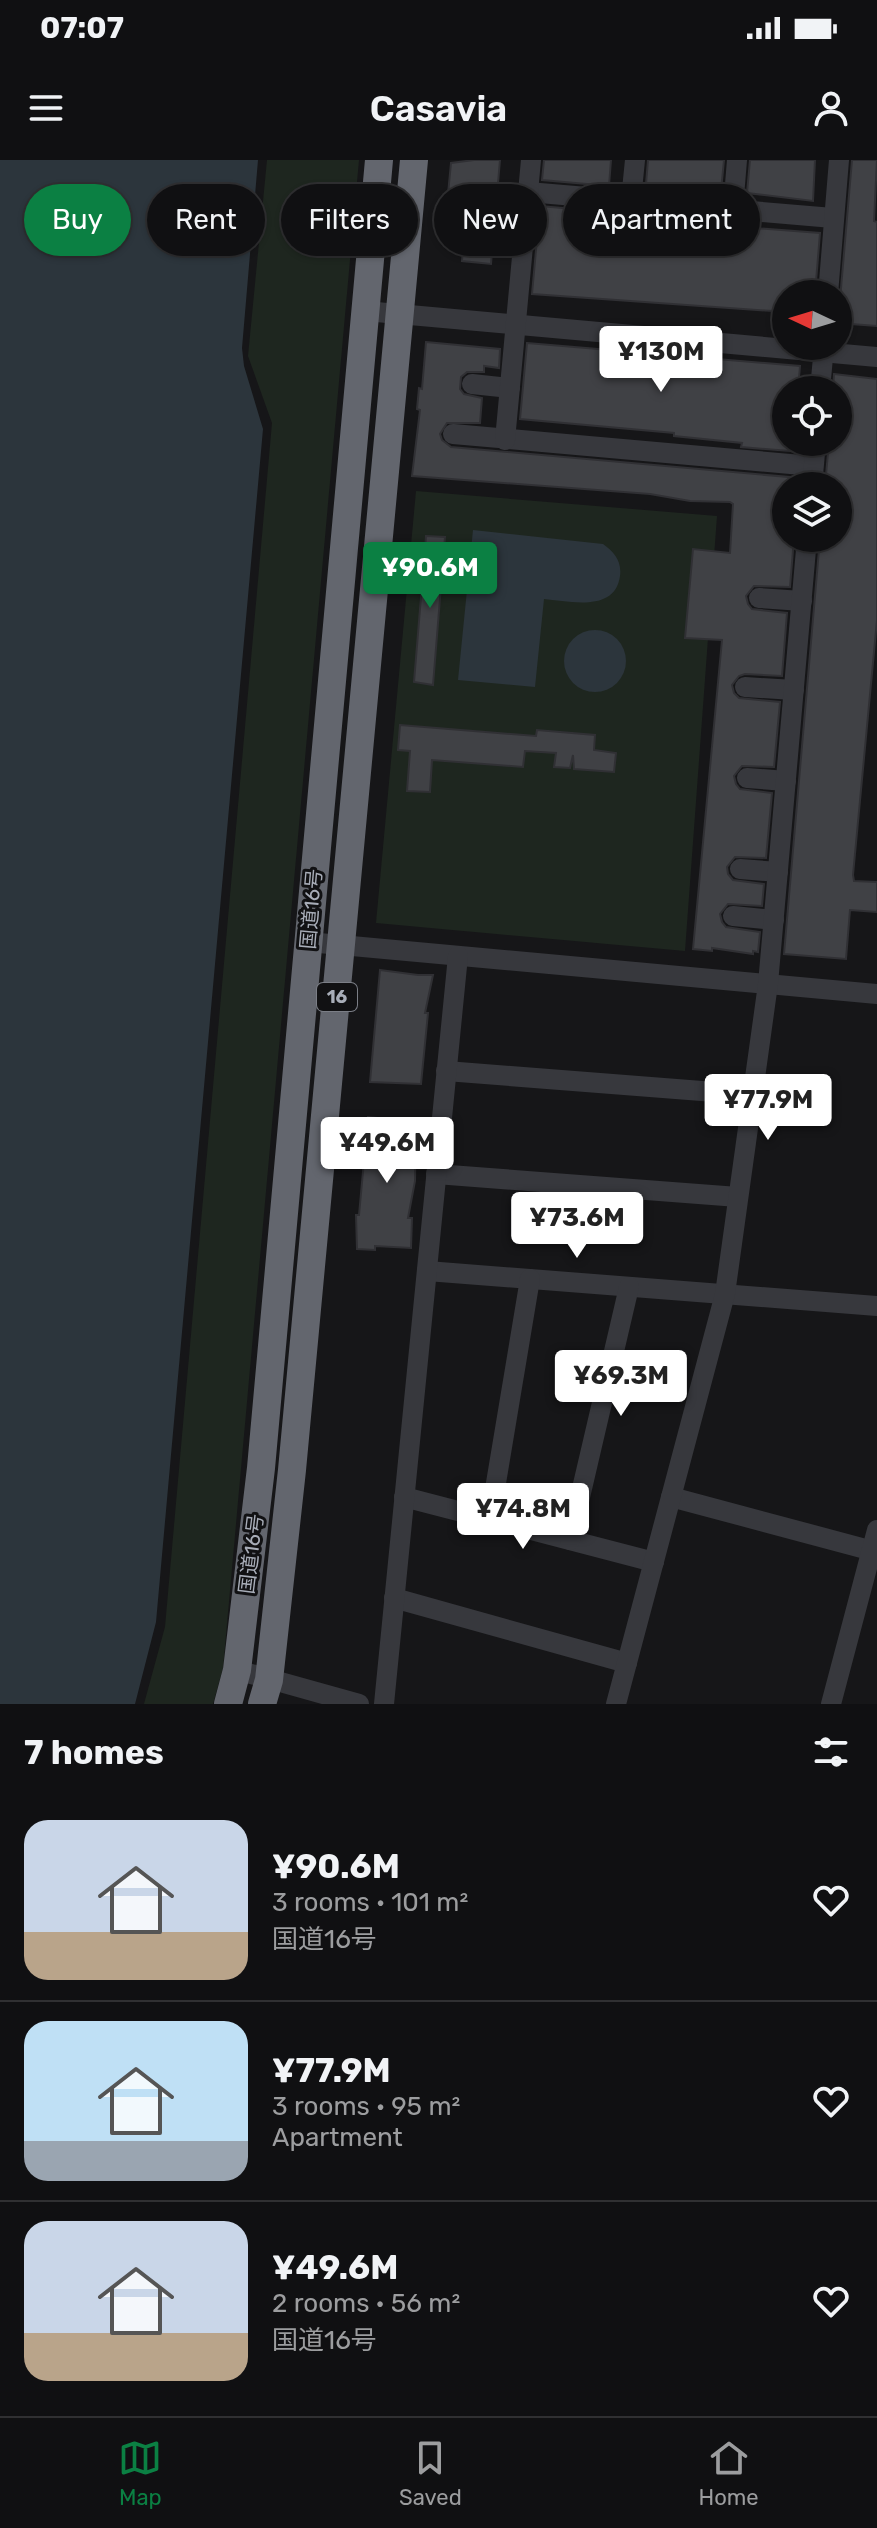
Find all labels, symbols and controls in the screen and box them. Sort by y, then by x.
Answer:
text: 07:07 [40,10,124,46]
icon: menu [24,86,68,130]
icon: person [809,86,853,130]
text: Casavia [370,87,507,130]
chip: Buy [24,184,131,256]
chip: Rent [147,184,265,256]
chip: Filters [281,184,418,256]
chip: New [434,184,547,256]
chip: Apartment [563,184,760,256]
north arrow [772,280,852,360]
map controls [772,280,852,552]
pin: ¥130M [605,326,717,394]
text: ¥130M [617,336,705,367]
button: locate [772,376,852,456]
button: layers [772,472,852,552]
pin: ¥90.6M [365,542,495,610]
text: ¥90.6M [381,552,479,583]
street label: 国道16号 [296,868,326,950]
road number: 16 [317,983,357,1011]
pin: ¥77.9M [703,1074,833,1142]
text: ¥77.9M [723,1084,813,1115]
pin: ¥49.6M [322,1117,452,1185]
text: ¥49.6M [339,1127,435,1158]
pin: ¥73.6M [512,1192,642,1260]
text: ¥73.6M [529,1202,625,1233]
pin: ¥69.3M [556,1350,686,1418]
text: ¥69.3M [573,1360,669,1391]
pin: ¥74.8M [458,1483,588,1551]
text: ¥74.8M [475,1493,571,1524]
street label: 国道16号 [234,1513,268,1595]
icon: filters [809,1730,853,1774]
text: 7 homes [24,1732,164,1773]
text: ¥90.6M [272,1846,400,1887]
icon: home [88,1852,184,1948]
icon: heart [809,1878,853,1922]
text: 3 rooms · 101 m² [272,1887,468,1918]
text: 国道16号 [272,1924,377,1955]
text: ¥77.9M [272,2050,391,2091]
icon: home [88,2053,184,2149]
icon: heart [809,2079,853,2123]
text: 3 rooms · 95 m² [272,2091,460,2122]
text: Apartment [272,2122,403,2153]
text: ¥49.6M [272,2247,398,2288]
icon: home [88,2253,184,2349]
icon: heart [809,2279,853,2323]
text: 2 rooms · 56 m² [272,2288,460,2319]
text: 国道16号 [272,2325,377,2356]
tab: Map [118,2436,162,2511]
tab: Saved [399,2436,462,2511]
tab: Home [698,2436,759,2511]

